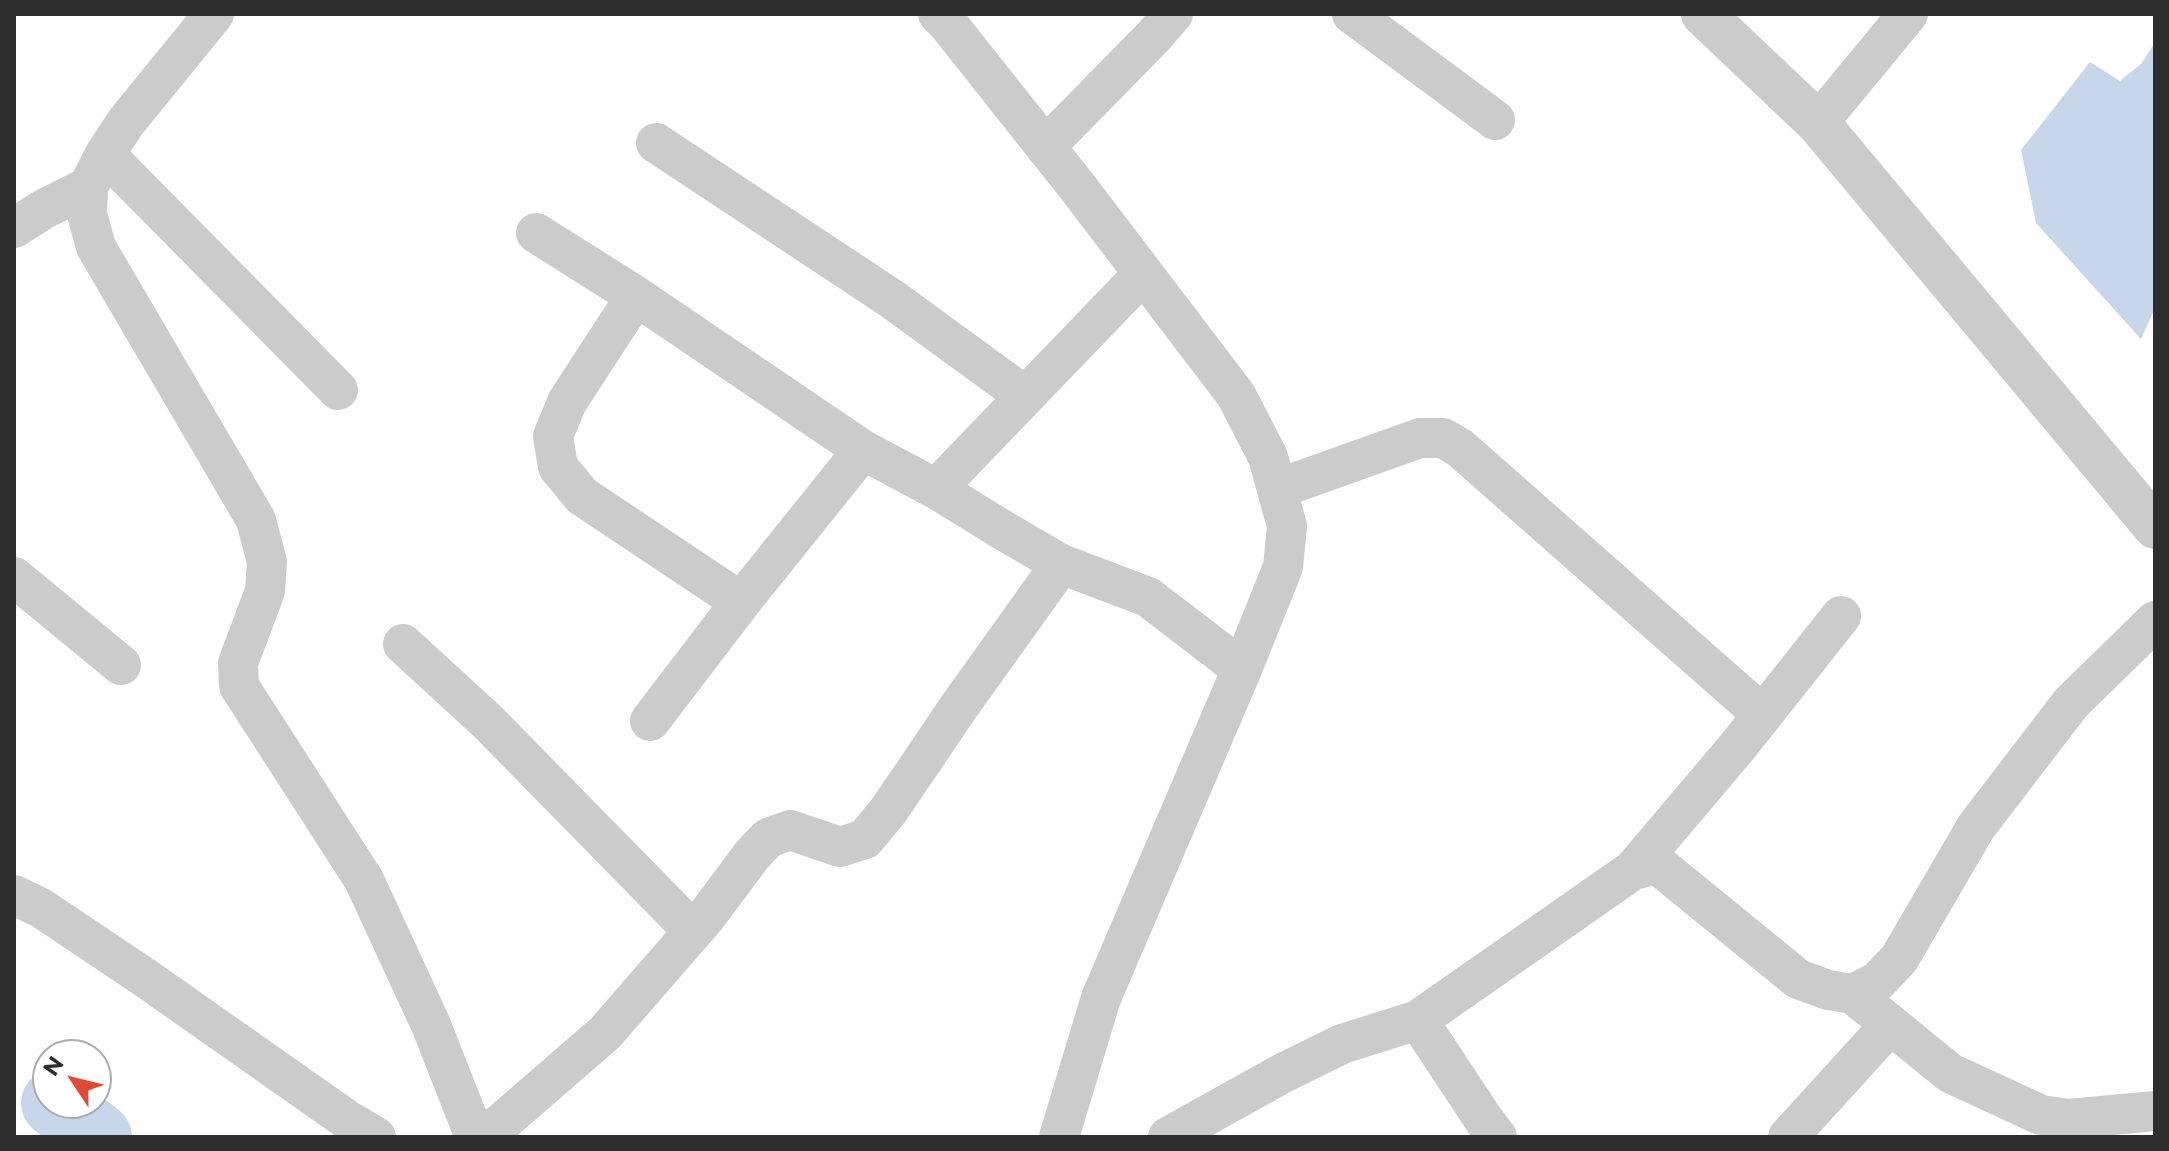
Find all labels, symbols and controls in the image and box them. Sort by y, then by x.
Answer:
north arrow [32,1039,112,1119]
text: N [37,1051,70,1081]

